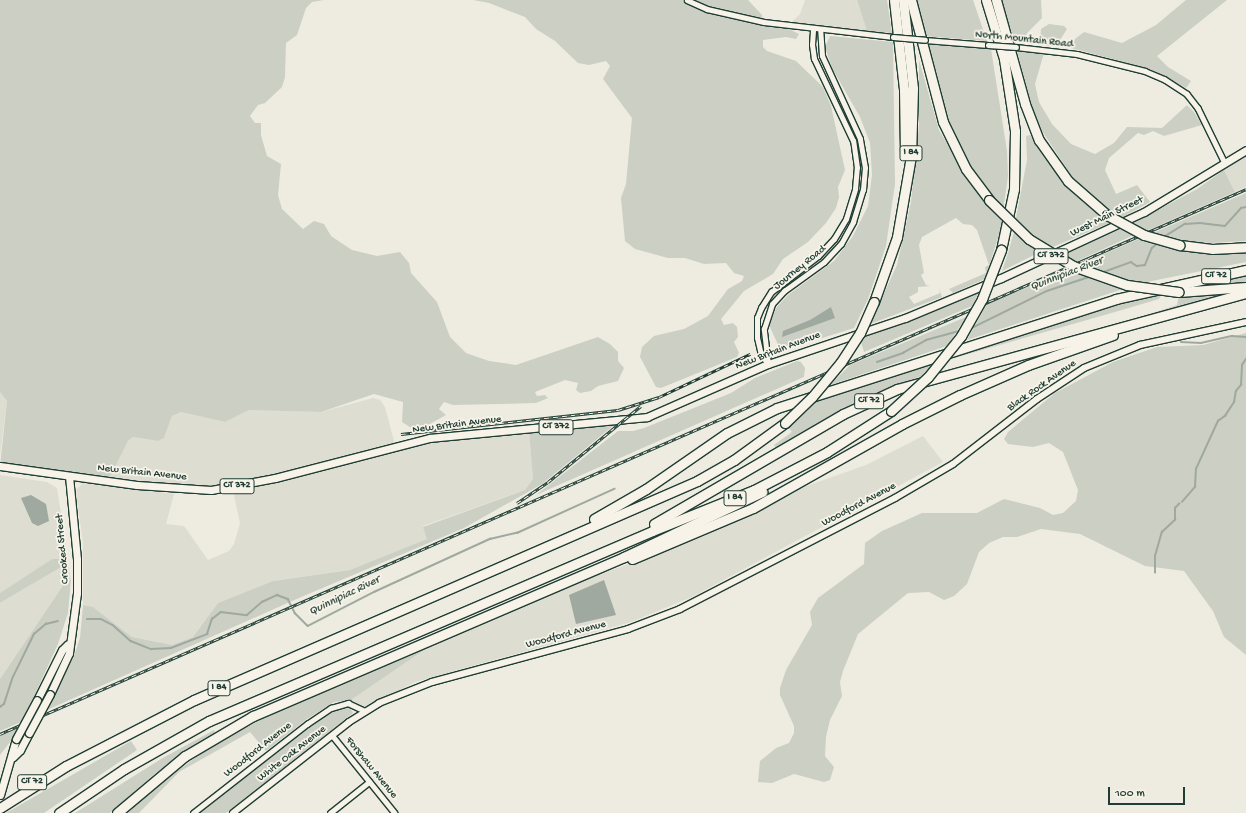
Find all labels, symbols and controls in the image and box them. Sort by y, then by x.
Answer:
street label: North Mountain Road [974,28,1074,52]
road number: I 84 [899,145,923,161]
street label: West Main Street [1068,194,1146,240]
street label: Journey Road [771,243,829,293]
road number: CT 372 [1033,248,1069,264]
water label: Quinnipiac River [1028,254,1106,296]
road number: CT 72 [1201,268,1231,284]
street label: New Britain Avenue [734,329,822,373]
street label: Black Rock Avenue [1005,357,1079,415]
road number: CT 72 [854,393,884,409]
street label: New Britain Avenue [412,413,502,437]
road number: CT 372 [538,419,574,435]
street label: New Britain Avenue [97,462,187,484]
road number: CT 372 [219,478,255,494]
street label: Woodford Avenue [820,480,898,530]
road number: I 84 [723,490,747,506]
street label: Crooked Street [53,513,73,585]
water label: Quinnipiac River [307,574,383,620]
street label: Woodford Avenue [525,618,607,652]
road number: I 84 [207,680,231,696]
street label: Woodford Avenue [222,719,294,781]
street label: White Oak Avenue [255,723,329,785]
street label: Forshaw Avenue [342,735,400,801]
road number: CT 72 [17,774,47,790]
scale bar [1110,779,1187,805]
text: 100 m [1115,787,1145,801]

